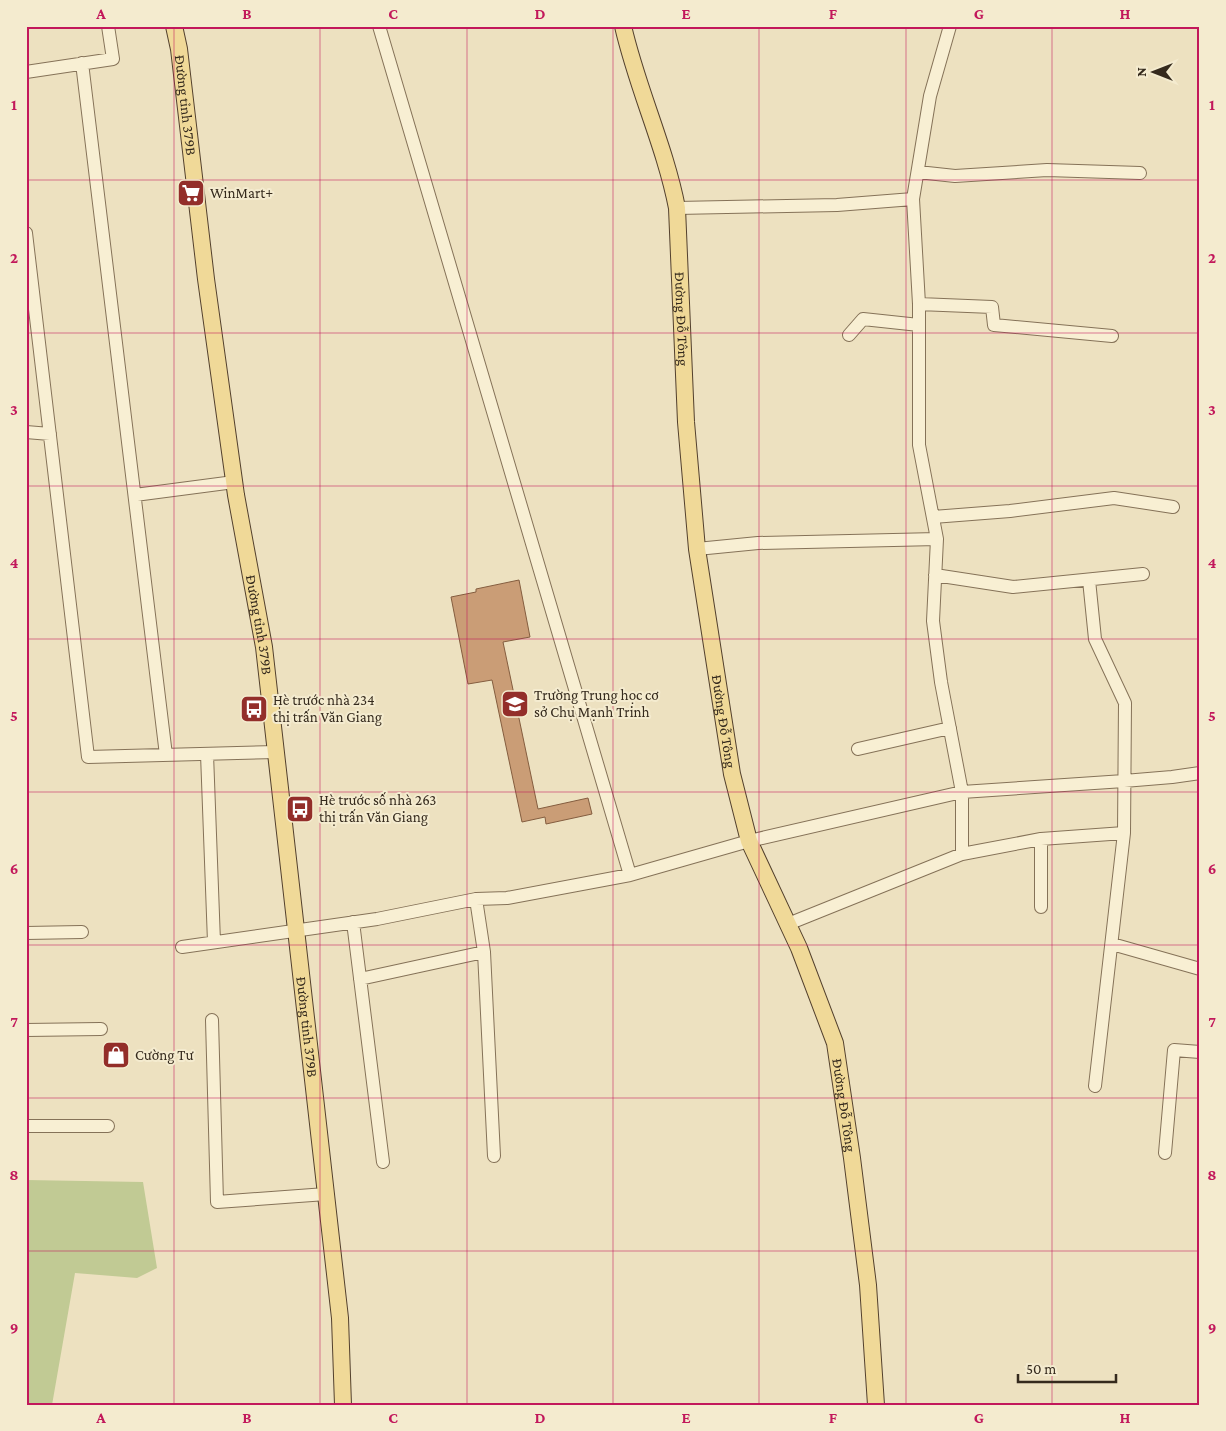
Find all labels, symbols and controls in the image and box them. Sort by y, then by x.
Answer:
text: A [95,5,106,22]
text: B [242,5,252,22]
text: C [388,5,398,22]
text: D [534,5,546,22]
text: E [681,5,691,22]
text: F [829,5,838,22]
text: G [974,5,984,22]
text: H [1120,5,1131,22]
north arrow [1128,48,1178,98]
street label: Đường tỉnh 379B [172,54,199,156]
text: N [1133,67,1149,77]
text: 1 [11,96,17,113]
text: 1 [1209,96,1215,113]
supermarket icon: WinMart+ [176,178,206,208]
place label: WinMart+ [210,185,273,201]
text: 2 [10,249,18,266]
text: 2 [1208,249,1216,266]
street label: Đường Đỗ Tông [672,272,692,366]
text: 3 [10,401,18,418]
text: 3 [1208,401,1216,418]
text: 4 [10,554,19,571]
text: 4 [1208,554,1217,571]
street label: Đường tỉnh 379B [243,573,275,676]
street label: Đường Đỗ Tông [709,674,739,769]
place label: Trường Trung học cơ sở Chụ Mạnh Trinh [534,687,659,721]
school or university icon: Trường Trung học cơ sở Chụ Mạnh Trinh [500,689,530,719]
place label: Hè trước nhà 234 thị trấn Văn Giang [273,692,382,726]
bus stop icon: Hè trước nhà 234 thị trấn Văn Giang [239,694,269,724]
text: 5 [10,707,18,724]
text: 5 [1208,707,1216,724]
place label: Hè trước số nhà 263 thị trấn Văn Giang [319,791,436,826]
bus stop icon: Hè trước số nhà 263 thị trấn Văn Giang [285,794,315,824]
text: 6 [10,860,18,877]
text: 6 [1208,860,1216,877]
street label: Đường tỉnh 379B [293,976,321,1078]
text: 7 [10,1013,18,1030]
text: 7 [1208,1013,1216,1030]
shop icon: Cường Tư [101,1040,131,1070]
place label: Cường Tư [135,1047,194,1064]
street label: Đường Đỗ Tông [829,1057,859,1153]
text: 8 [9,1166,19,1183]
text: 8 [1207,1166,1217,1183]
text: 9 [10,1319,18,1336]
text: 9 [1208,1319,1216,1336]
scale bar [1018,1351,1116,1383]
text: 50 m [1026,1361,1056,1377]
text: A [95,1409,106,1426]
text: B [242,1409,252,1426]
text: C [388,1409,398,1426]
text: D [534,1409,546,1426]
text: E [681,1409,691,1426]
text: F [829,1409,838,1426]
text: G [974,1409,984,1426]
text: H [1120,1409,1131,1426]

